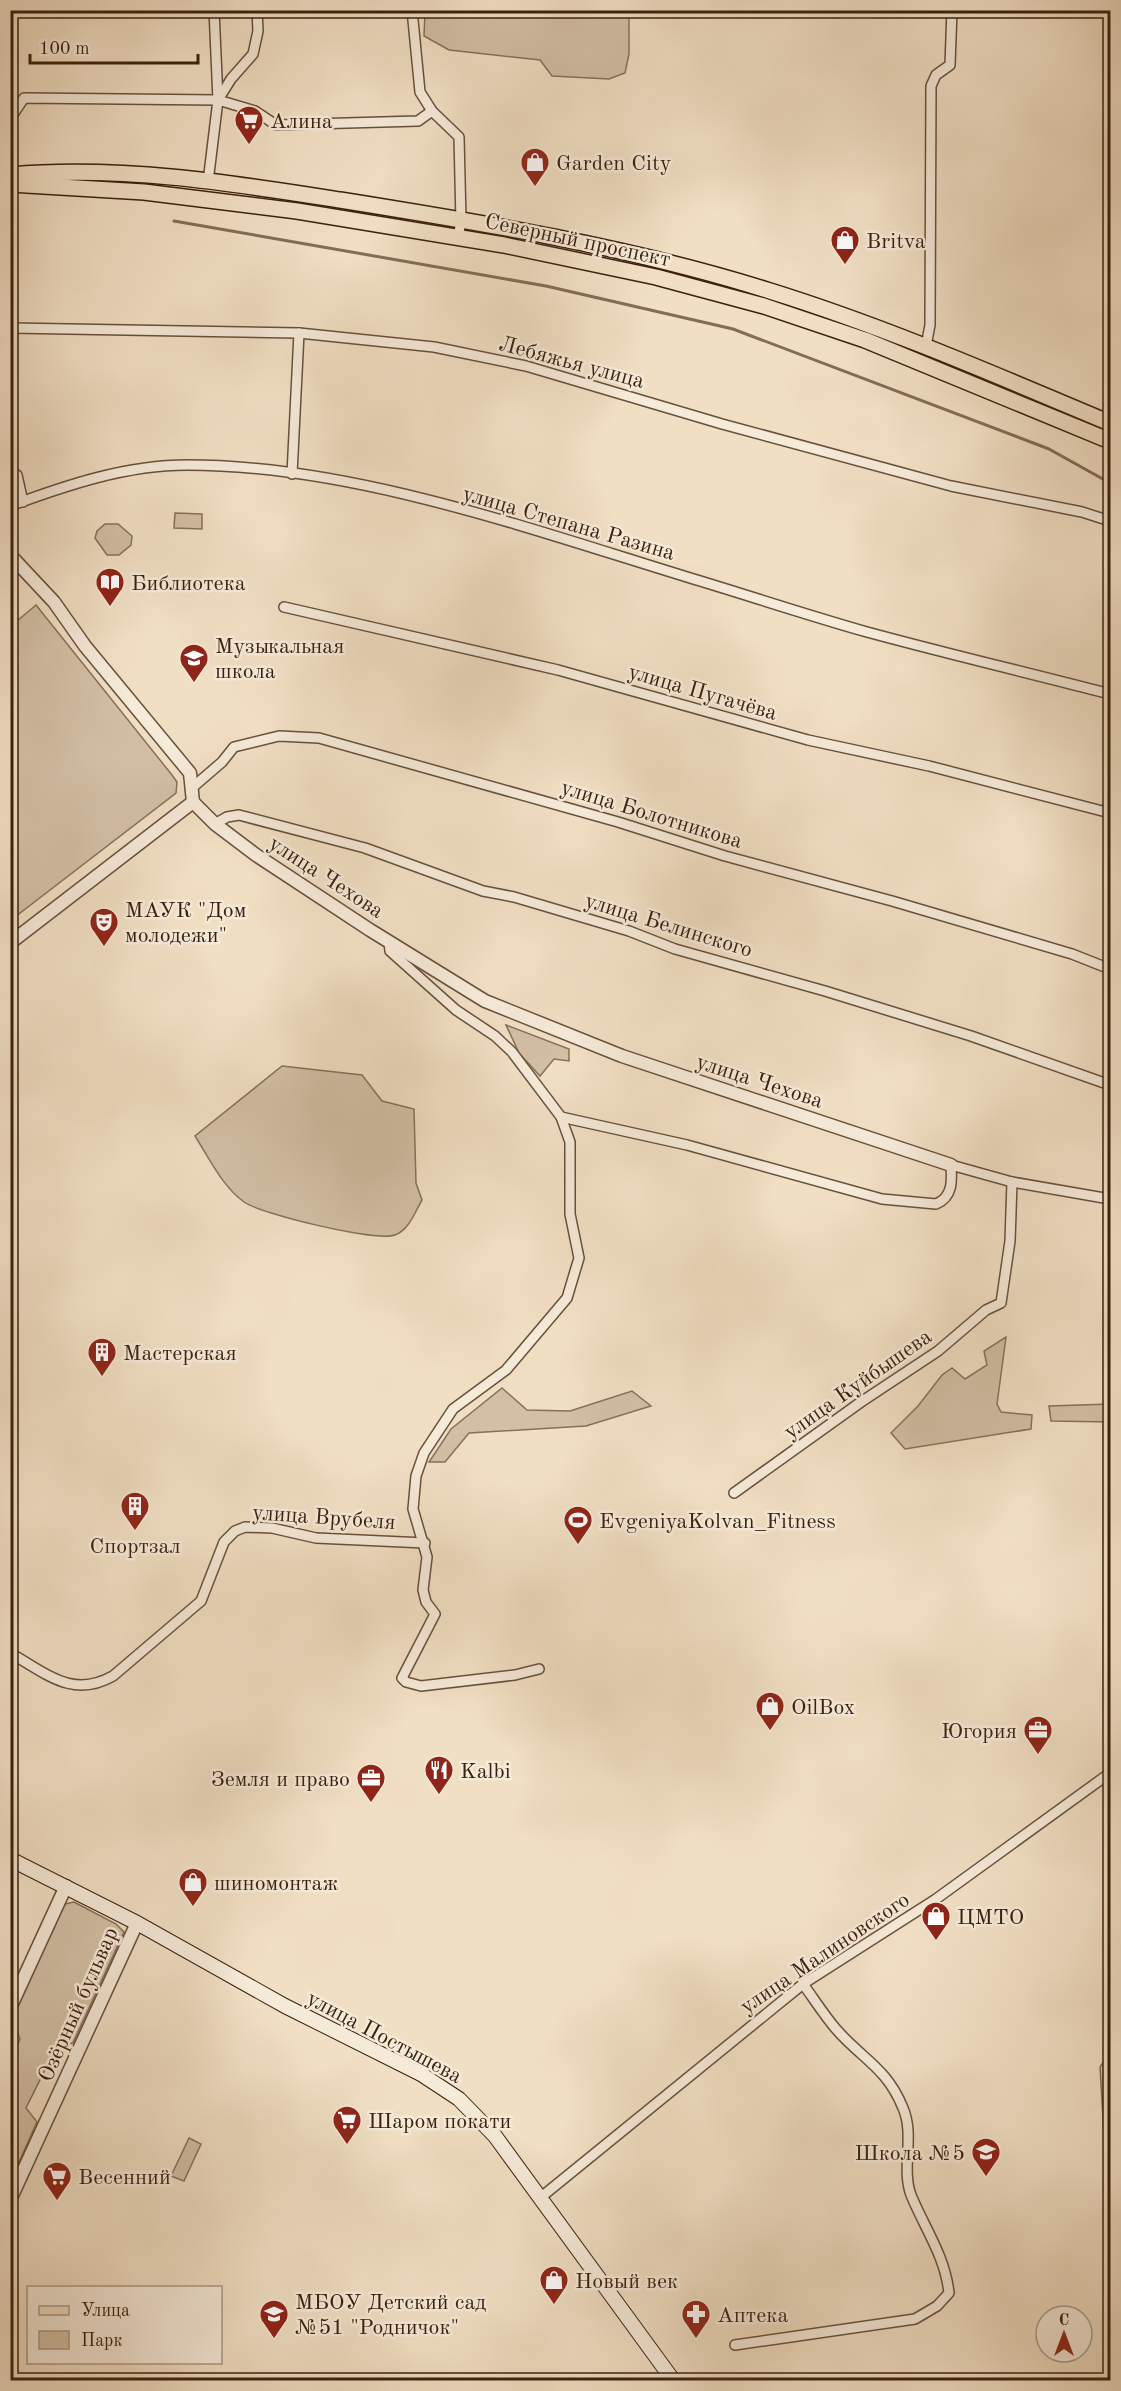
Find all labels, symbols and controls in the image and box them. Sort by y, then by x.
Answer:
scale bar [30,27,198,65]
text: 100 m [39,40,90,58]
supermarket icon: Алина [233,104,265,146]
place label: Алина [270,111,333,133]
shop icon: Garden City [519,146,551,188]
place label: Garden City [556,153,672,175]
street label: Северный проспект [483,211,672,271]
shop icon: Britva [829,224,861,266]
place label: Britva [866,231,926,253]
street label: Лебяжья улица [496,333,647,393]
street label: улица Степана Разина [460,483,677,565]
library icon: Библиотека [94,566,126,608]
place label: Библиотека [131,573,246,595]
place label: Музыкальная школа [215,636,345,683]
school or university icon: Музыкальная школа [178,642,210,684]
street label: улица Пугачёва [626,661,779,725]
street label: улица Болотникова [558,777,745,853]
street label: улица Чехова [265,833,387,923]
street label: улица Белинского [582,890,755,962]
place label: МАУК "Дом молодежи" [125,900,246,947]
theatre icon: МАУК "Дом молодежи" [88,906,120,948]
street label: улица Чехова [693,1051,826,1113]
street label: улица Куйбышева [780,1325,936,1444]
building icon: Мастерская [86,1336,118,1378]
place label: Мастерская [123,1343,237,1365]
building icon: Спортзал [119,1490,151,1532]
street label: улица Врубеля [251,1502,396,1534]
sports icon: EvgeniyaKolvan_Fitness [562,1504,594,1546]
place label: EvgeniyaKolvan_Fitness [599,1511,836,1533]
place label: Спортзал [90,1536,181,1558]
shop icon: OilBox [754,1690,786,1732]
place label: OilBox [791,1697,855,1719]
office icon: Югория [1022,1714,1054,1756]
place label: Югория [941,1721,1017,1743]
restaurant icon: Kalbi [423,1754,455,1796]
place label: Kalbi [460,1761,511,1783]
office icon: Земля и право [355,1762,387,1804]
place label: Земля и право [211,1769,350,1791]
shop icon: шиномонтаж [177,1866,209,1908]
place label: шиномонтаж [214,1873,338,1895]
street label: улица Малиновского [736,1889,914,2018]
shop icon: ЦМТО [920,1900,952,1942]
place label: ЦМТО [957,1907,1024,1929]
street label: Озёрный бульвар [35,1924,123,2085]
street label: улица Постышева [303,1988,465,2088]
supermarket icon: Шаром покати [331,2104,363,2146]
place label: Шаром покати [368,2111,511,2133]
school or university icon: Школа №5 [970,2136,1002,2178]
place label: Школа №5 [854,2143,965,2165]
supermarket icon: Весенний [41,2160,73,2202]
place label: Весенний [78,2167,171,2189]
shop icon: Новый век [538,2264,570,2306]
place label: Новый век [575,2271,678,2293]
legend [27,2286,222,2364]
place label: МБОУ Детский сад №51 "Родничок" [295,2292,486,2339]
school or university icon: МБОУ Детский сад №51 "Родничок" [258,2298,290,2340]
pharmacy icon: Аптека [680,2298,712,2340]
text: Улица [81,2302,130,2320]
north arrow [1034,2304,1094,2364]
place label: Аптека [717,2305,788,2327]
text: С [1059,2313,1069,2329]
text: Парк [81,2332,122,2350]

